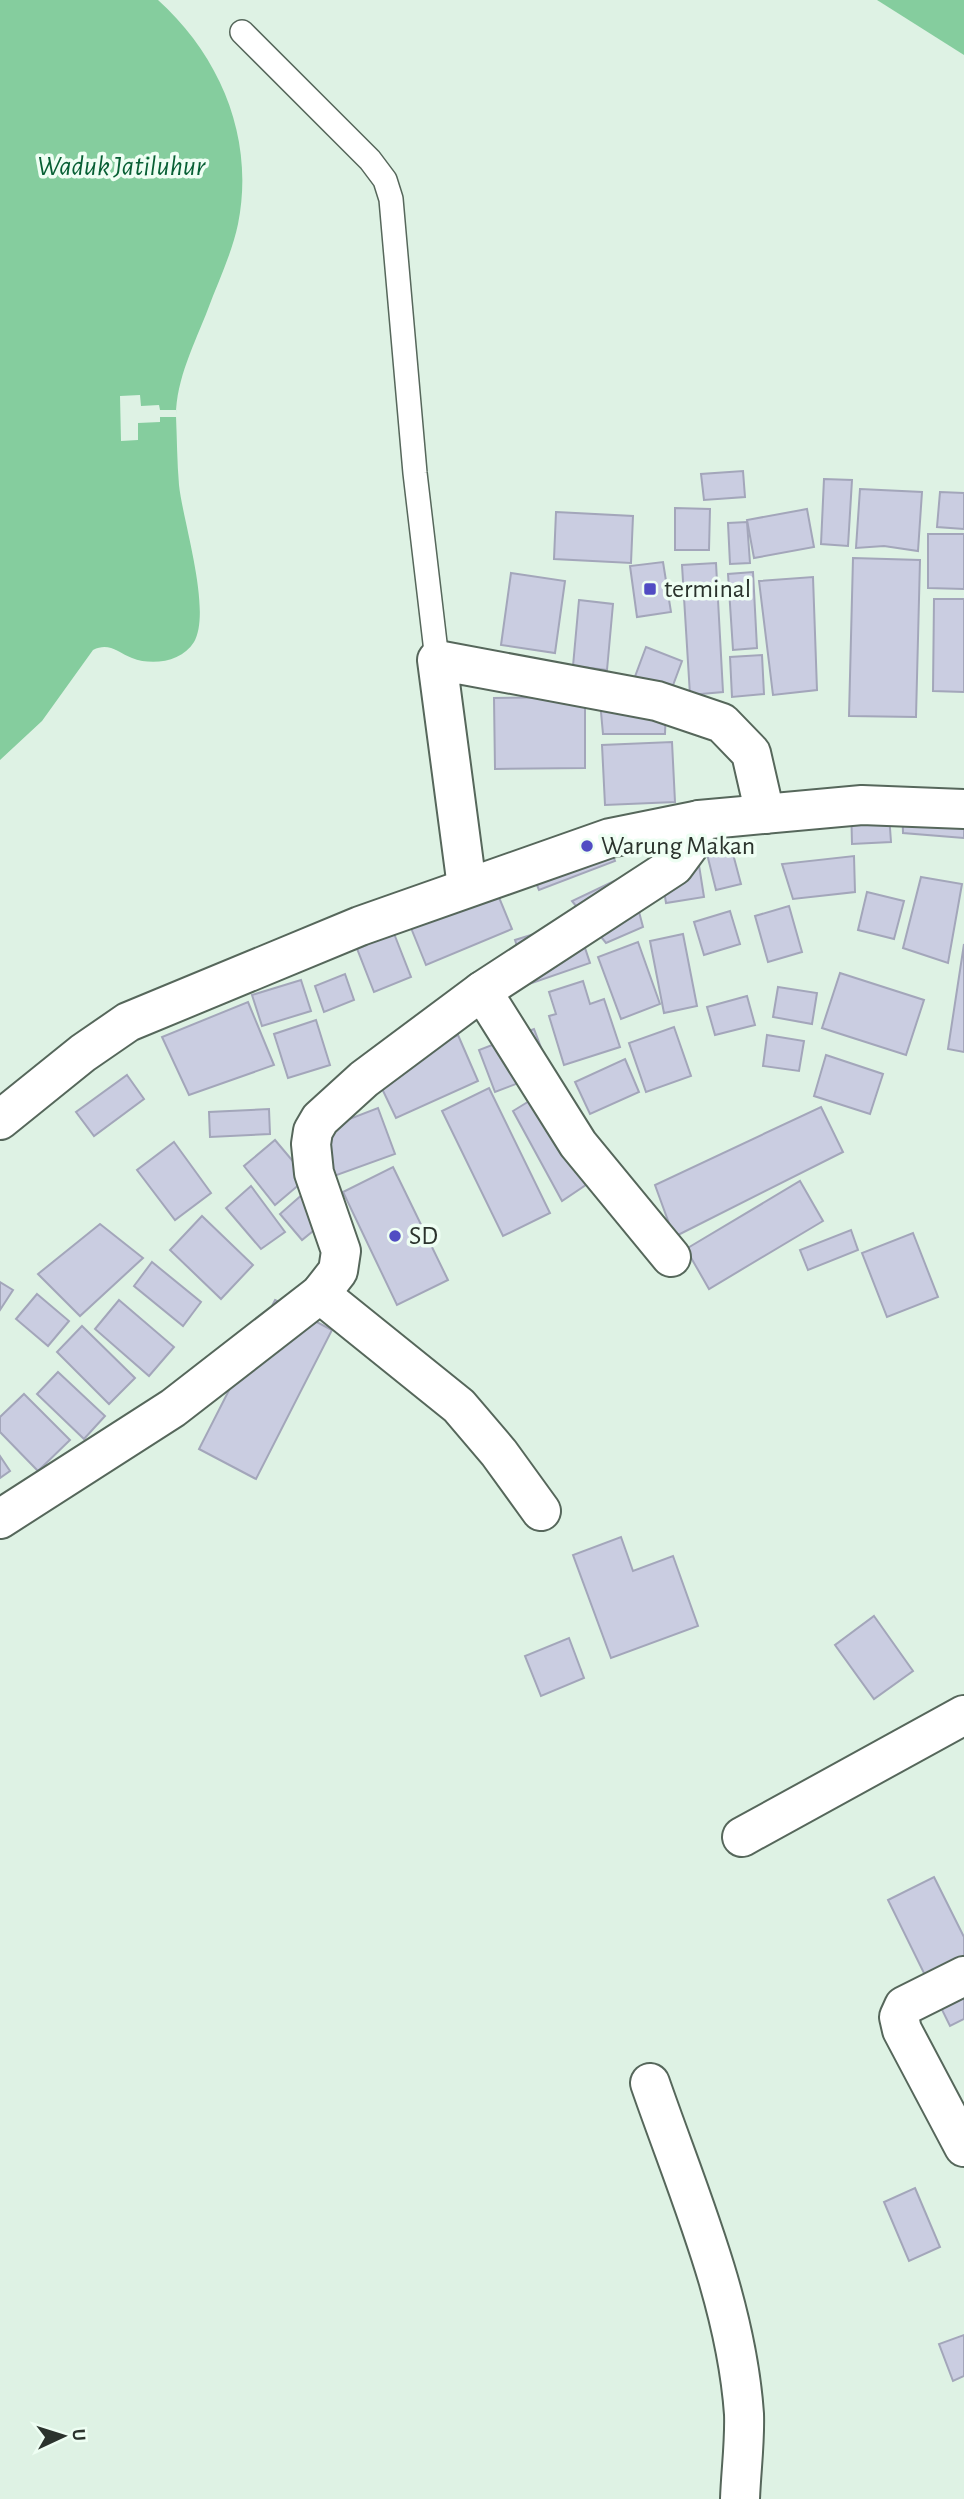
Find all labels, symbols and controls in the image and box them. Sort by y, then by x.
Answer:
water label: Waduk Jatiluhur [37,153,206,181]
place label: terminal [664,576,751,602]
marker: terminal [642,581,658,597]
place label: Warung Makan [601,833,755,859]
marker: Warung Makan [579,838,595,854]
place label: SD [409,1223,438,1249]
marker: SD [387,1228,403,1244]
north arrow [28,2401,98,2471]
text: U [69,2428,88,2442]

